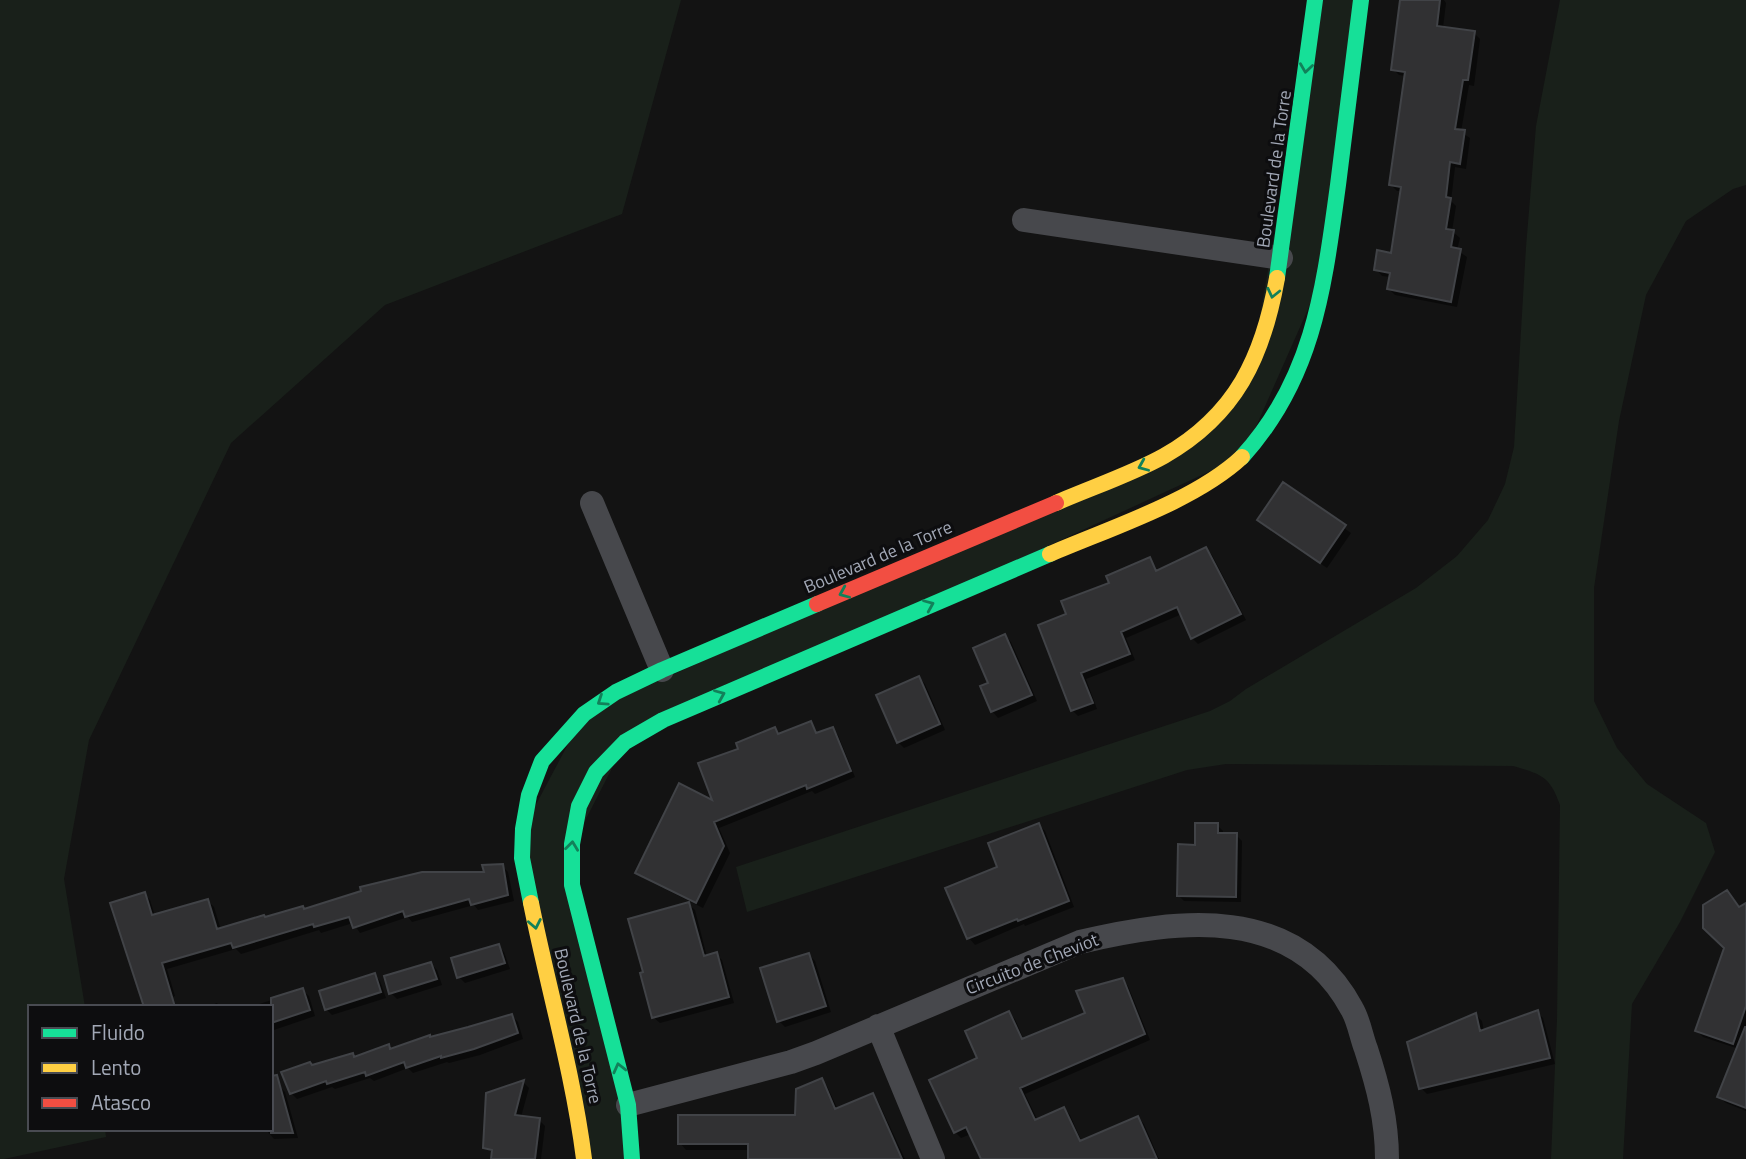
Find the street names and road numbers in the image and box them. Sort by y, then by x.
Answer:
street label: Boulevard de la Torre [1249,88,1298,249]
street label: Boulevard de la Torre [800,513,956,600]
street label: Circuito de Cheviot [962,926,1103,1001]
street label: Boulevard de la Torre [547,946,609,1106]

